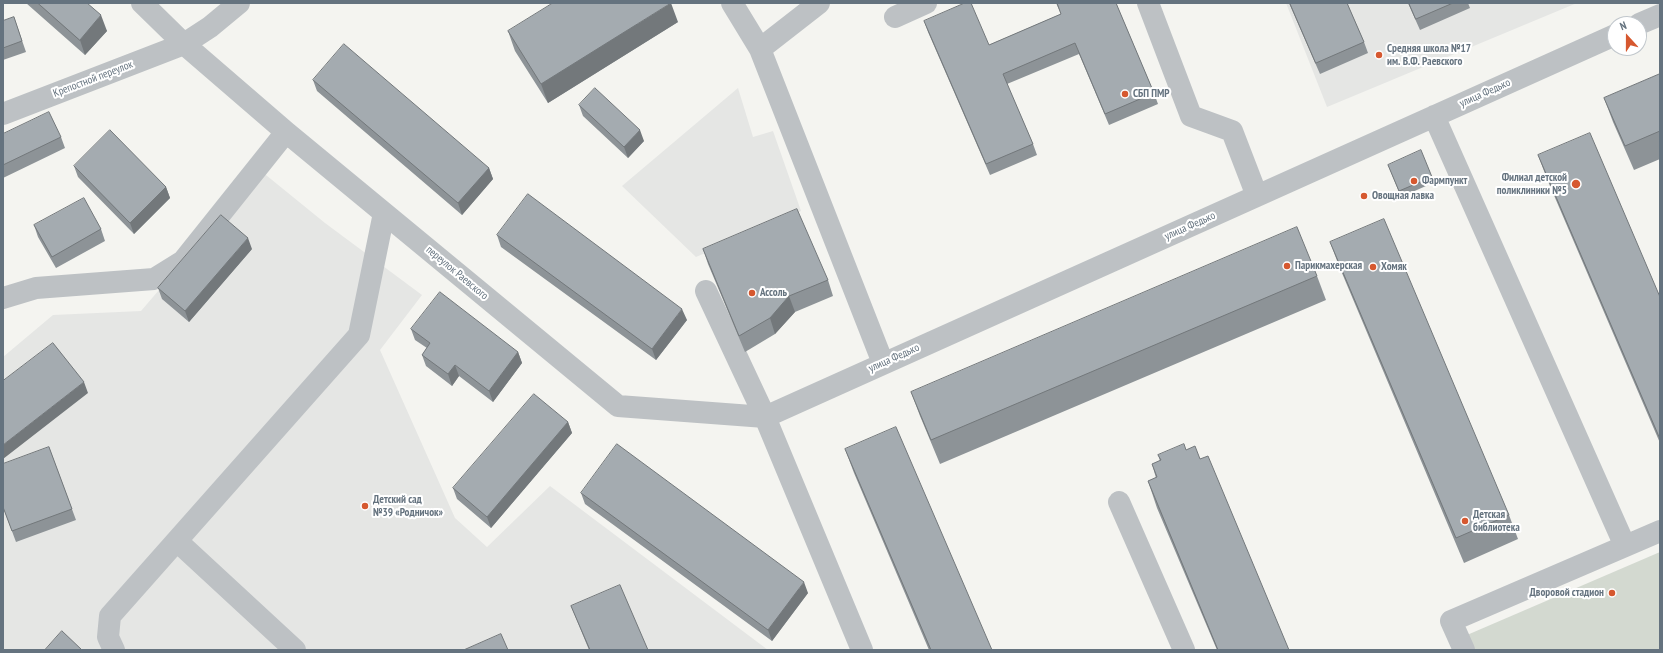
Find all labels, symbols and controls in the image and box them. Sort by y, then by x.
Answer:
north arrow [1607,16,1647,56]
text: N [1618,18,1628,33]
place label: Средняя школа №17 им. В.Ф. Раевского [1387,42,1471,68]
marker: Средняя школа №17 им. В.Ф. Раевского [1374,50,1384,60]
street label: Крепостной переулок [51,58,135,100]
street label: улица Федько [1458,76,1512,110]
place label: СБП ПМР [1133,87,1170,101]
marker: СБП ПМР [1120,89,1130,99]
place label: Филиал детской поликлиники №5 [1497,171,1567,197]
place label: Фармпункт [1422,174,1467,188]
marker: Фармпункт [1409,176,1419,186]
marker: Филиал детской поликлиники №5 [1570,178,1582,190]
place label: Овощная лавка [1372,189,1434,203]
marker: Овощная лавка [1359,191,1369,201]
street label: улица Федько [1163,209,1217,243]
street label: переулок Раевского [423,243,491,303]
place label: Парикмахерская [1295,259,1362,273]
place label: Хомяк [1381,260,1407,274]
marker: Парикмахерская [1282,261,1292,271]
marker: Хомяк [1368,262,1378,272]
place label: Ассоль [760,286,787,300]
marker: Ассоль [747,288,757,298]
street label: улица Федько [867,341,921,375]
place label: Детский сад №39 «Родничок» [373,493,443,519]
marker: Детский сад №39 «Родничок» [360,501,370,511]
place label: Детская библиотека [1473,508,1520,534]
marker: Детская библиотека [1460,516,1470,526]
place label: Дворовой стадион [1530,586,1604,600]
marker: Дворовой стадион [1607,588,1617,598]

